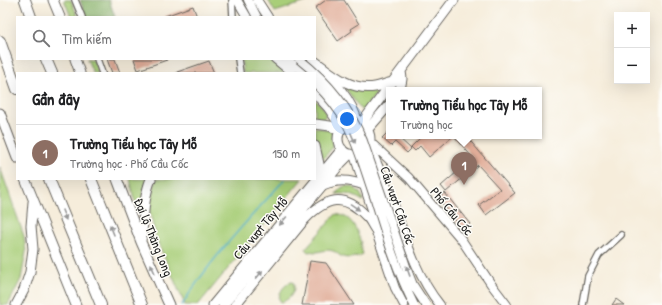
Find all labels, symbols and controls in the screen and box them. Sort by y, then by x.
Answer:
map controls [614,12,650,84]
button: + [614,12,650,48]
search box [16,16,316,60]
icon: search [30,27,52,49]
text: Tìm kiếm [62,28,112,49]
button: − [614,48,650,84]
text: Gần đây [32,87,80,110]
popup [386,87,542,139]
text: Trường Tiểu học Tây Mỗ [401,94,527,115]
your location [337,109,357,129]
text: Trường học [401,115,453,133]
one-way arrow [350,132,356,143]
text: Trường Tiểu học Tây Mỗ [70,133,197,154]
text: 1 [43,144,47,162]
text: 150 m [272,144,300,162]
pin: 1 [451,152,477,185]
text: Trường học · Phố Cầu Cốc [70,154,188,172]
street label: Cầu vượt Cầu Cốc [376,164,420,246]
street label: Phố Cầu Cốc [427,183,477,239]
street label: Cầu vượt Tây Mỗ [229,193,291,263]
street label: Đại lộ Thăng Long [130,195,178,279]
one-way arrow [350,203,360,211]
one-way arrow [61,210,67,221]
one-way arrow [279,215,288,226]
one-way arrow [108,223,114,235]
one-way arrow [150,264,156,275]
one-way arrow [404,264,410,276]
one-way arrow [255,270,264,280]

